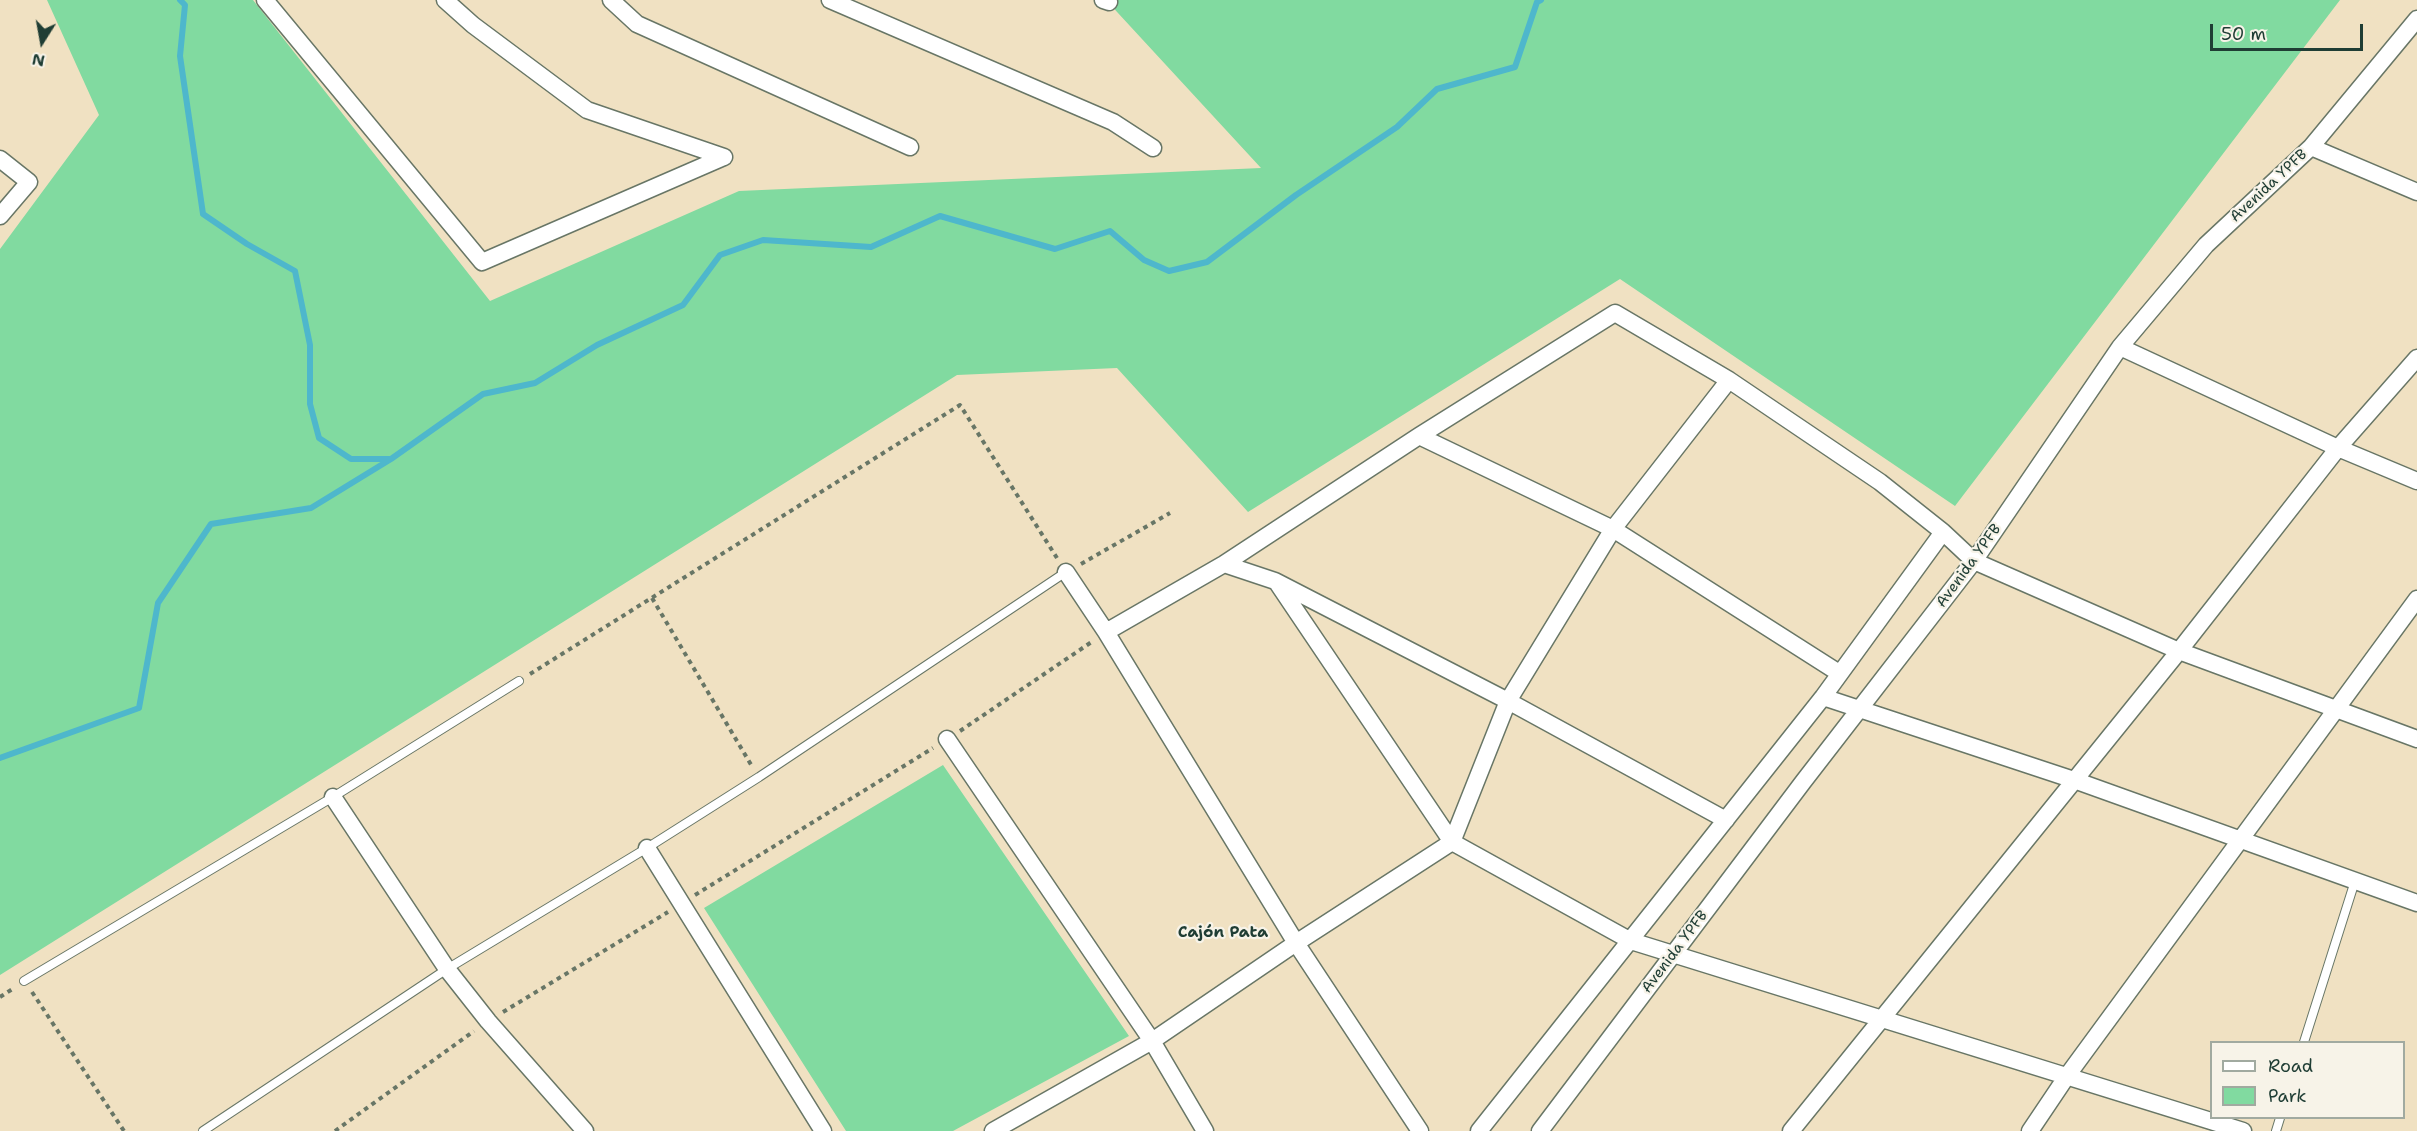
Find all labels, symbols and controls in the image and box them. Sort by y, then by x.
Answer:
north arrow [12,12,72,72]
scale bar [2213,12,2366,50]
text: 50 m [2221,22,2266,46]
text: N [30,49,47,72]
street label: Avenida YPFB [2227,146,2311,226]
street label: Avenida YPFB [1933,521,2005,611]
street label: Avenida YPFB [1638,907,1712,997]
district label: Cajón Pata [1178,923,1268,943]
legend [2210,1041,2405,1119]
text: Road [2268,1054,2313,1078]
text: Park [2268,1084,2307,1108]

